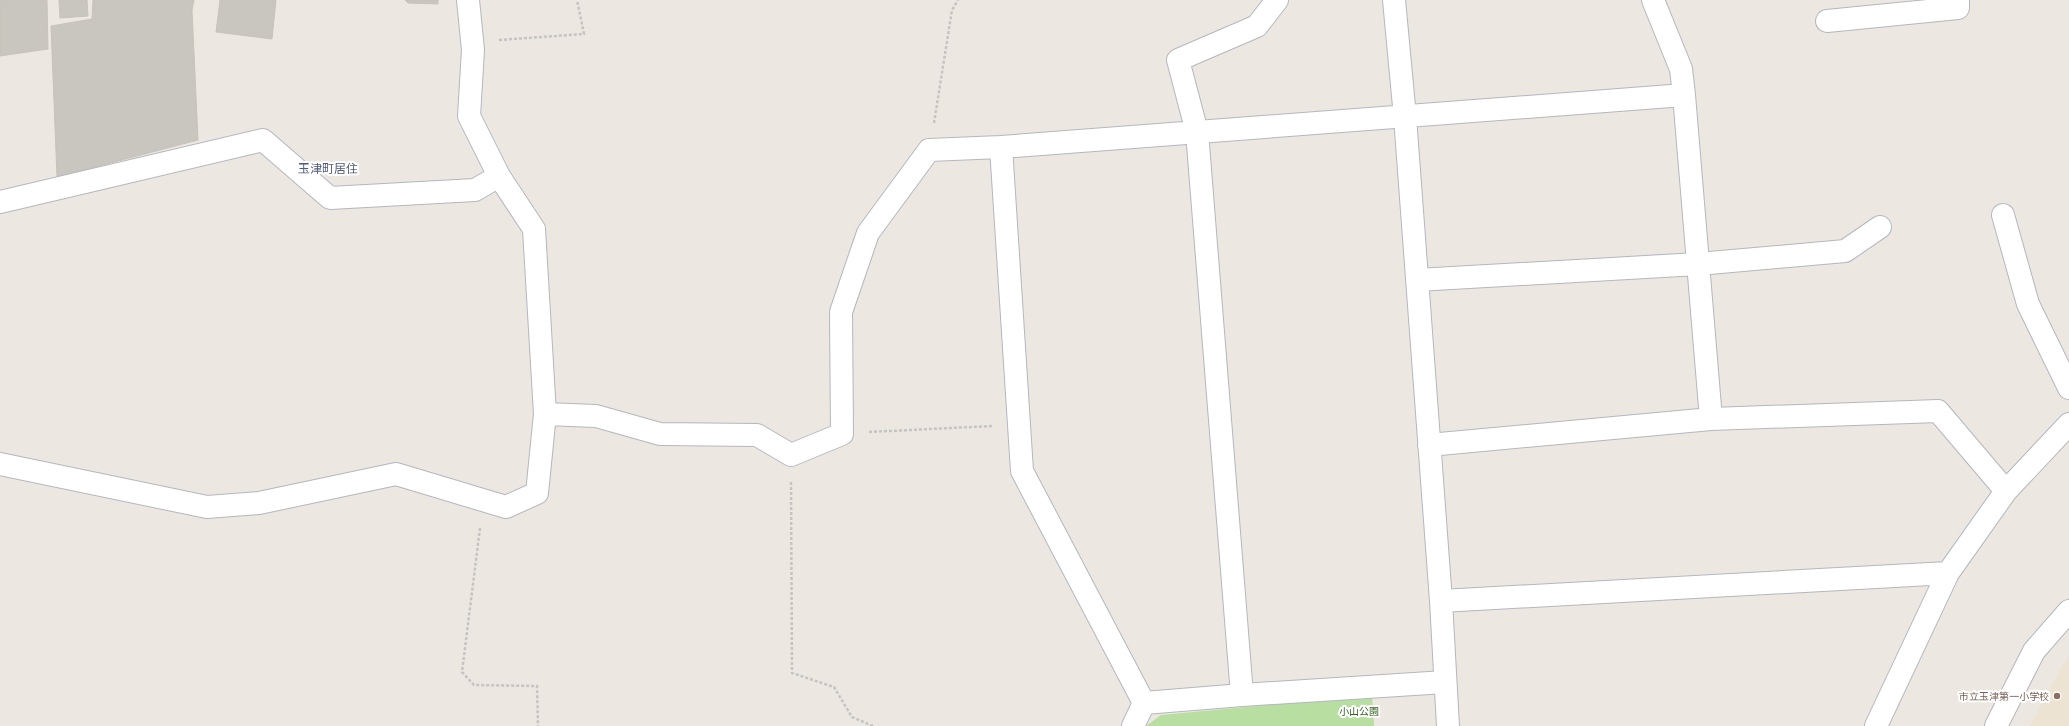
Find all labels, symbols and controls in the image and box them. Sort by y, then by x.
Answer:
district label: 玉津町居住 [298,162,358,176]
place label: 市立玉津第一小学校 [1959,691,2049,702]
marker: 市立玉津第一小学校 [2052,691,2062,701]
park label: 小山公園 [1339,706,1379,717]

